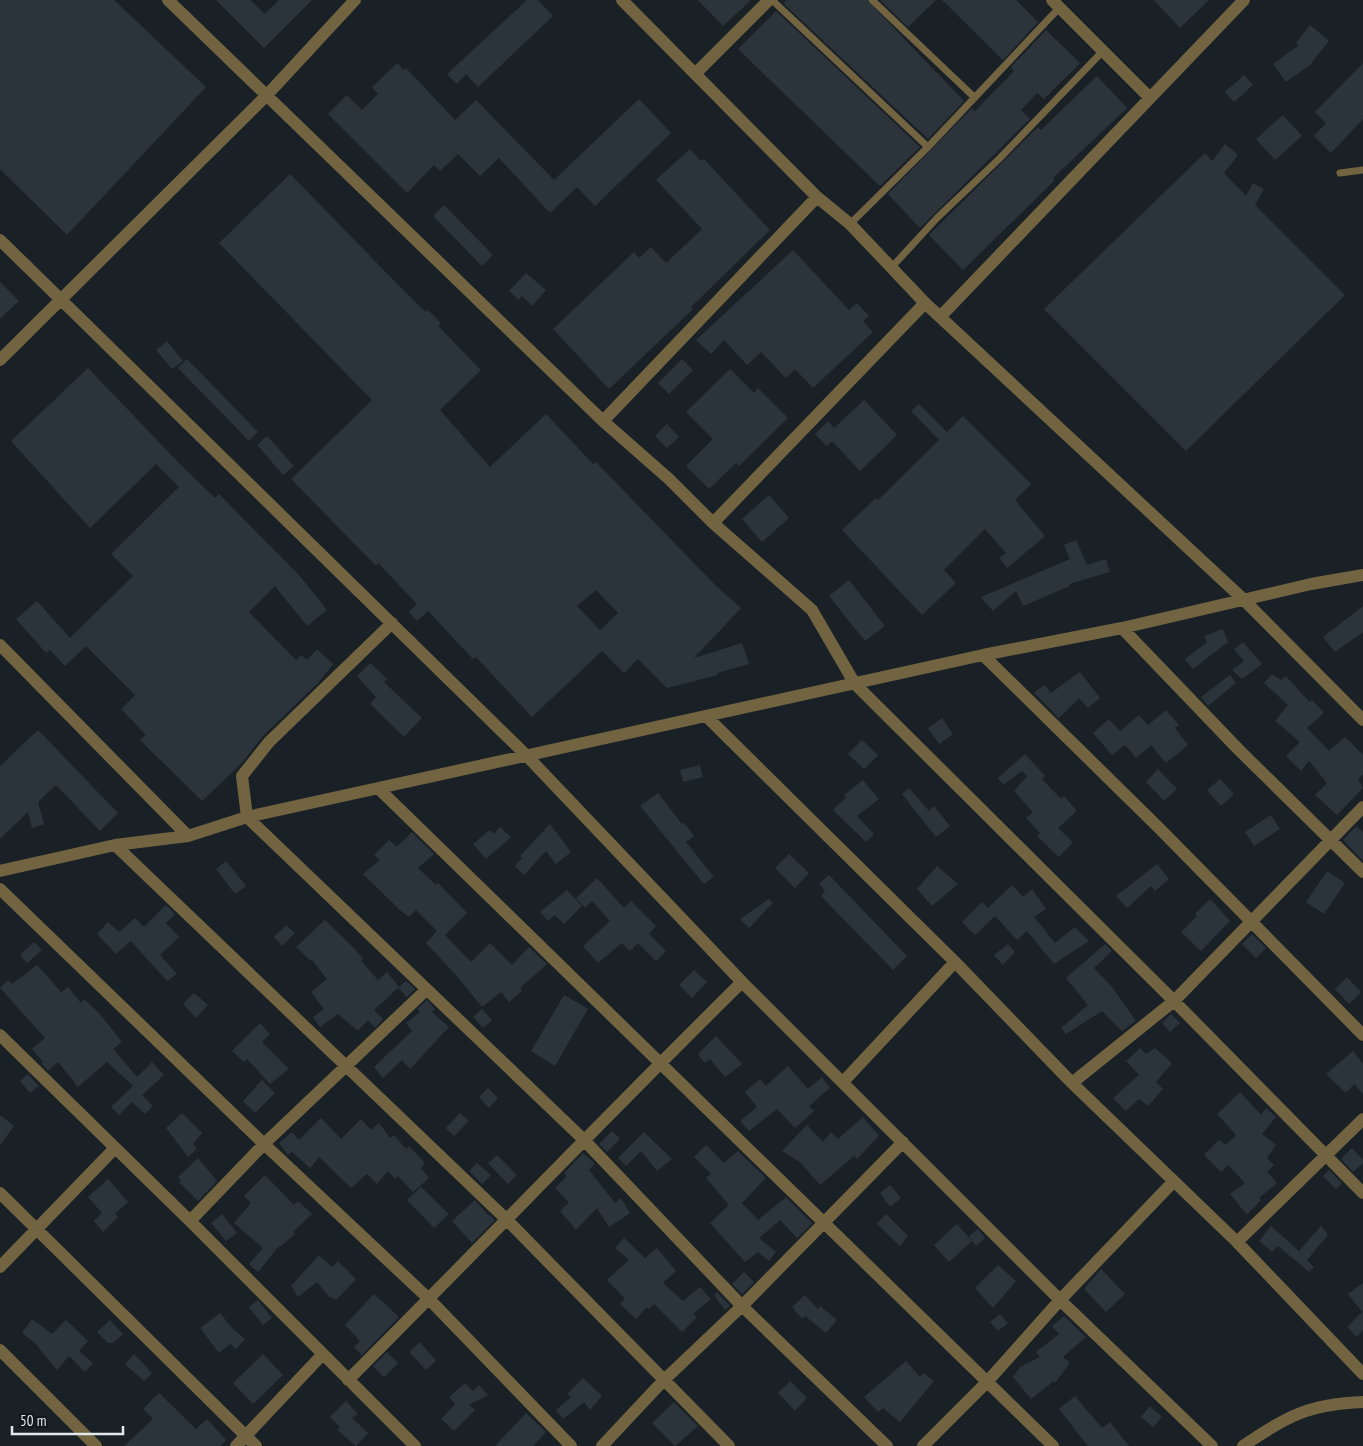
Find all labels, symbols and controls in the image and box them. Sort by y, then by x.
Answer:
scale bar [12,1404,124,1436]
text: 50 m [20,1411,46,1430]

